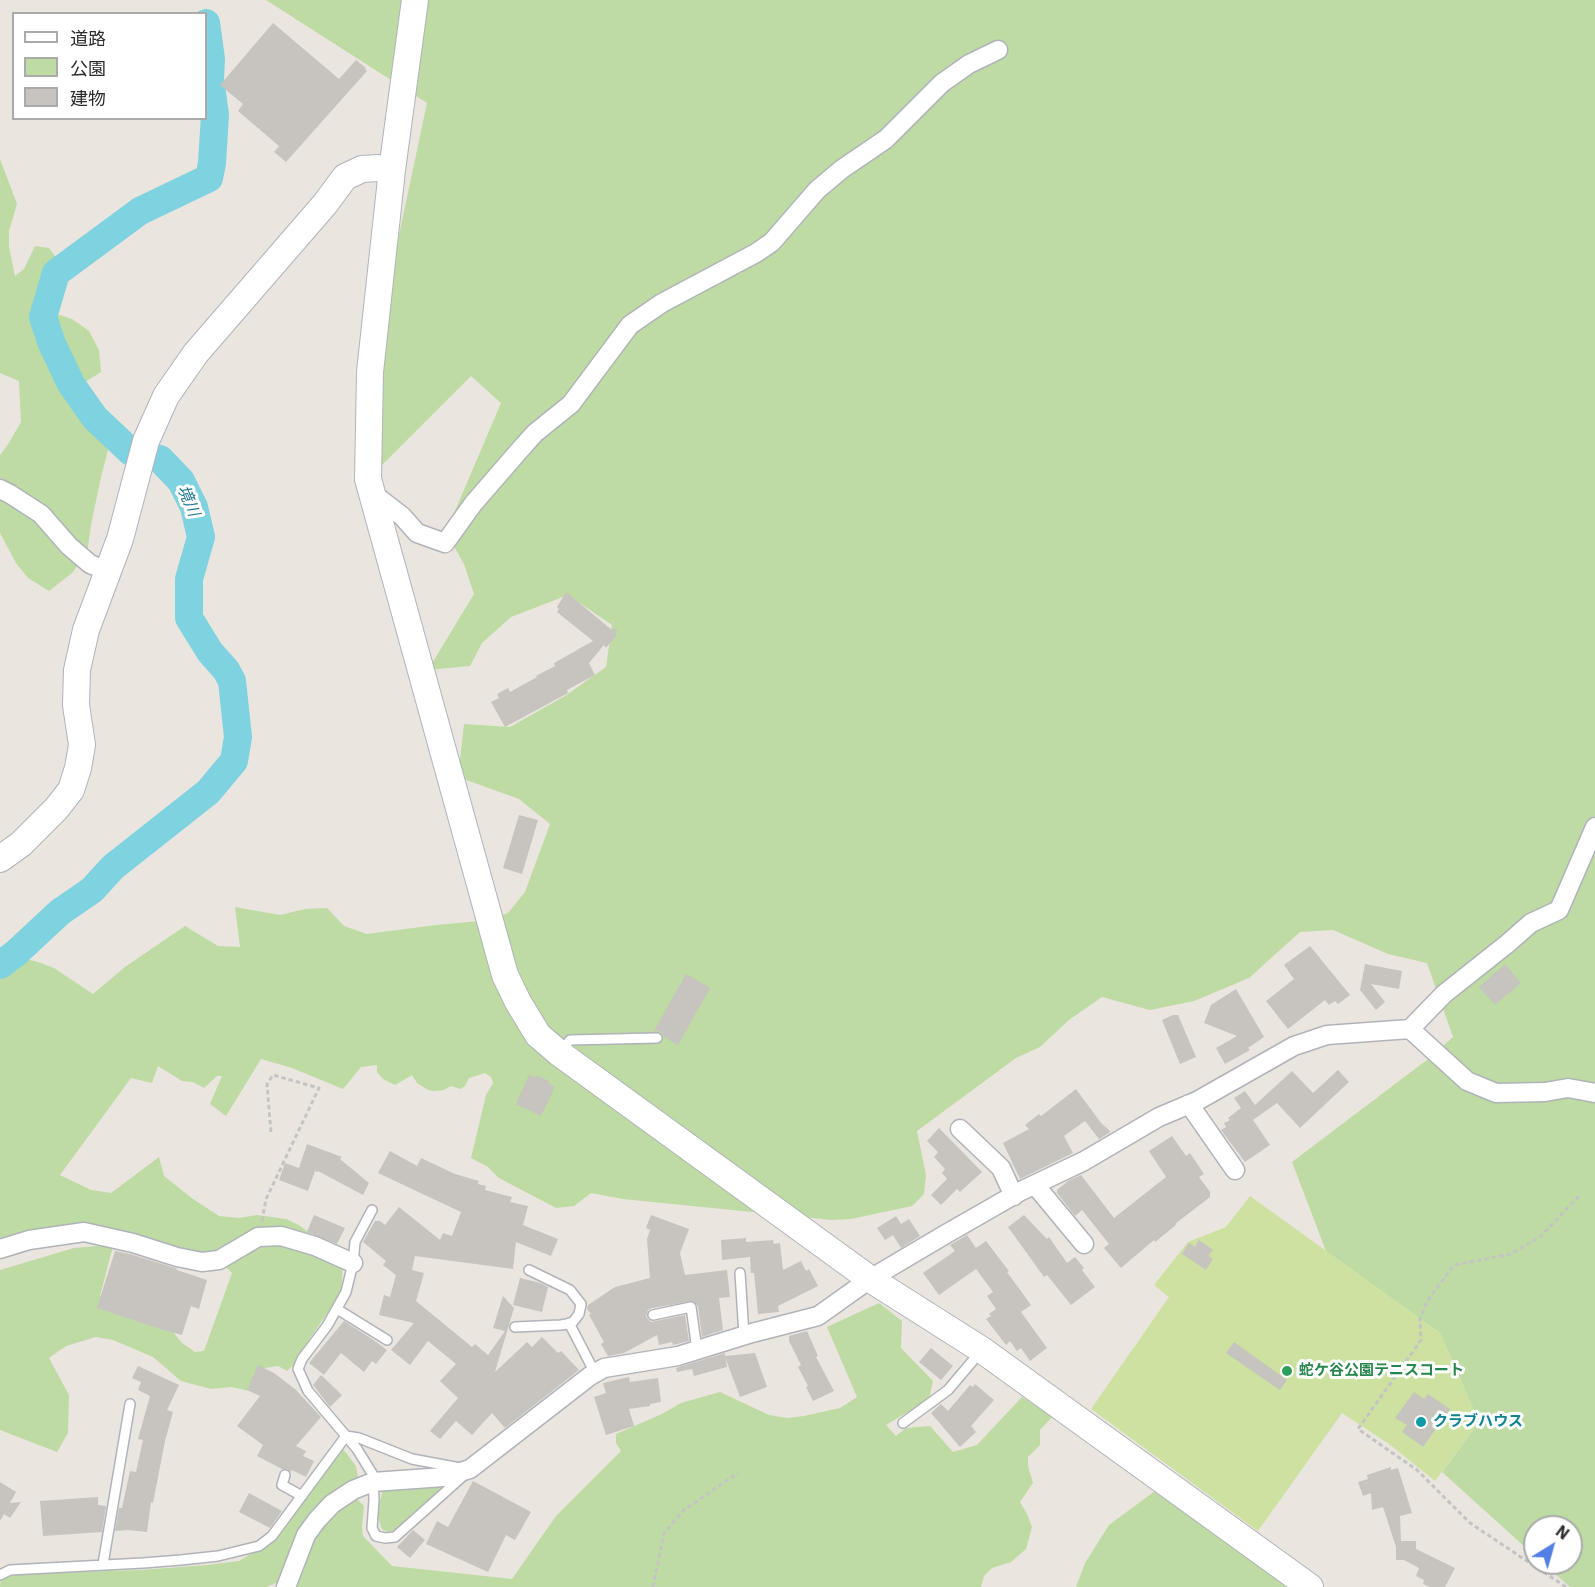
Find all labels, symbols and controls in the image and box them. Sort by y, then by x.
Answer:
legend [12,12,207,120]
text: 道路 [70,27,106,50]
text: 公園 [70,57,106,80]
text: 建物 [70,87,106,110]
water label: 境川 [173,483,203,519]
place label: 蛇ケ谷公園テニスコート [1299,1362,1464,1380]
marker: 蛇ケ谷公園テニスコート [1280,1364,1294,1378]
place label: クラブハウス [1433,1413,1523,1431]
marker: クラブハウス [1414,1415,1428,1429]
north arrow [1523,1515,1583,1575]
text: N [1552,1521,1573,1544]

